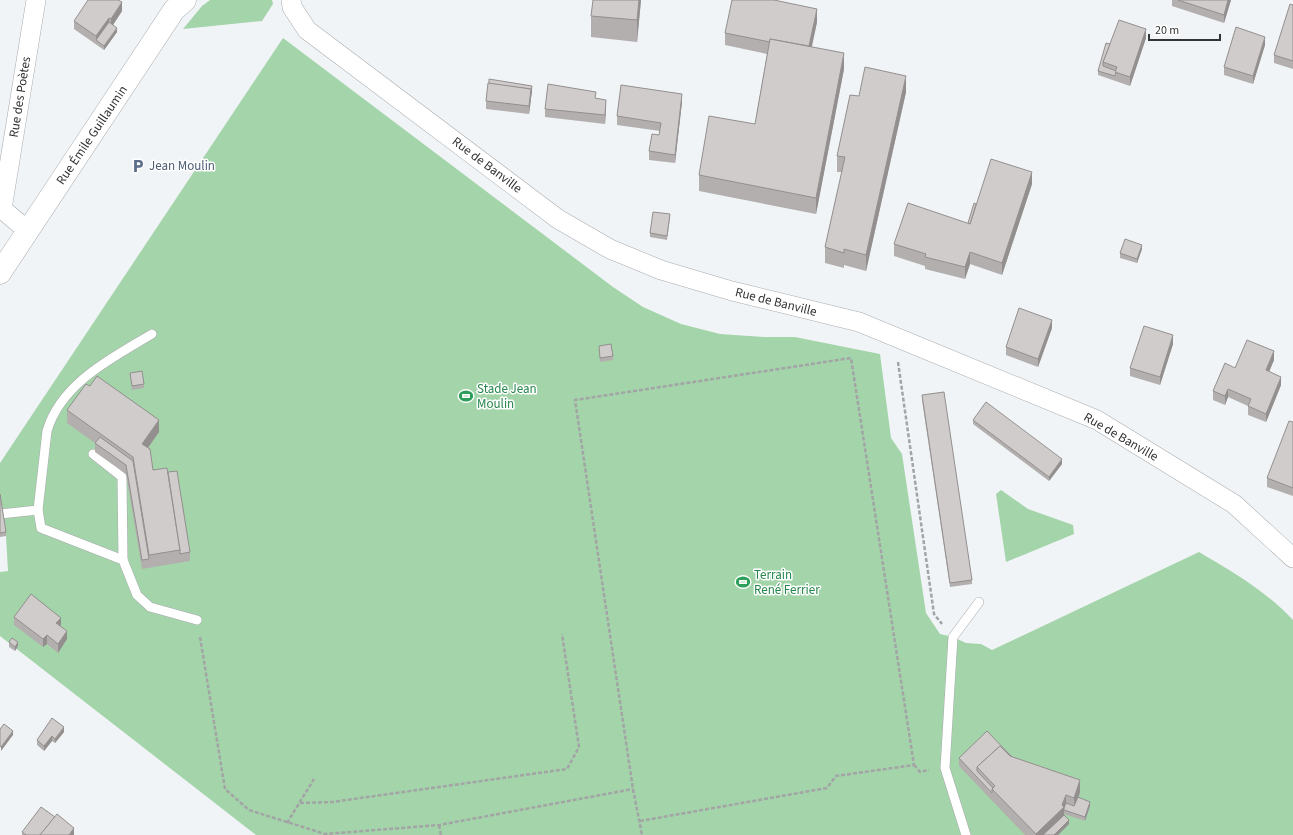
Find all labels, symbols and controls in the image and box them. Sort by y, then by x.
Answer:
scale bar [1149,16,1220,42]
text: 20 m [1155,22,1179,39]
street label: Rue des Poètes [5,55,35,139]
street label: Rue Émile Guillaumin [52,82,132,188]
street label: Rue de Banville [448,133,526,197]
place label: Jean Moulin [149,157,215,175]
parking icon: Jean Moulin [130,158,146,174]
street label: Rue de Banville [733,283,819,321]
place label: Stade Jean Moulin [477,380,537,413]
sports icon: Stade Jean Moulin [458,388,474,404]
street label: Rue de Banville [1080,408,1162,466]
place label: Terrain René Ferrier [754,566,820,599]
sports icon: Terrain René Ferrier [735,574,751,590]

